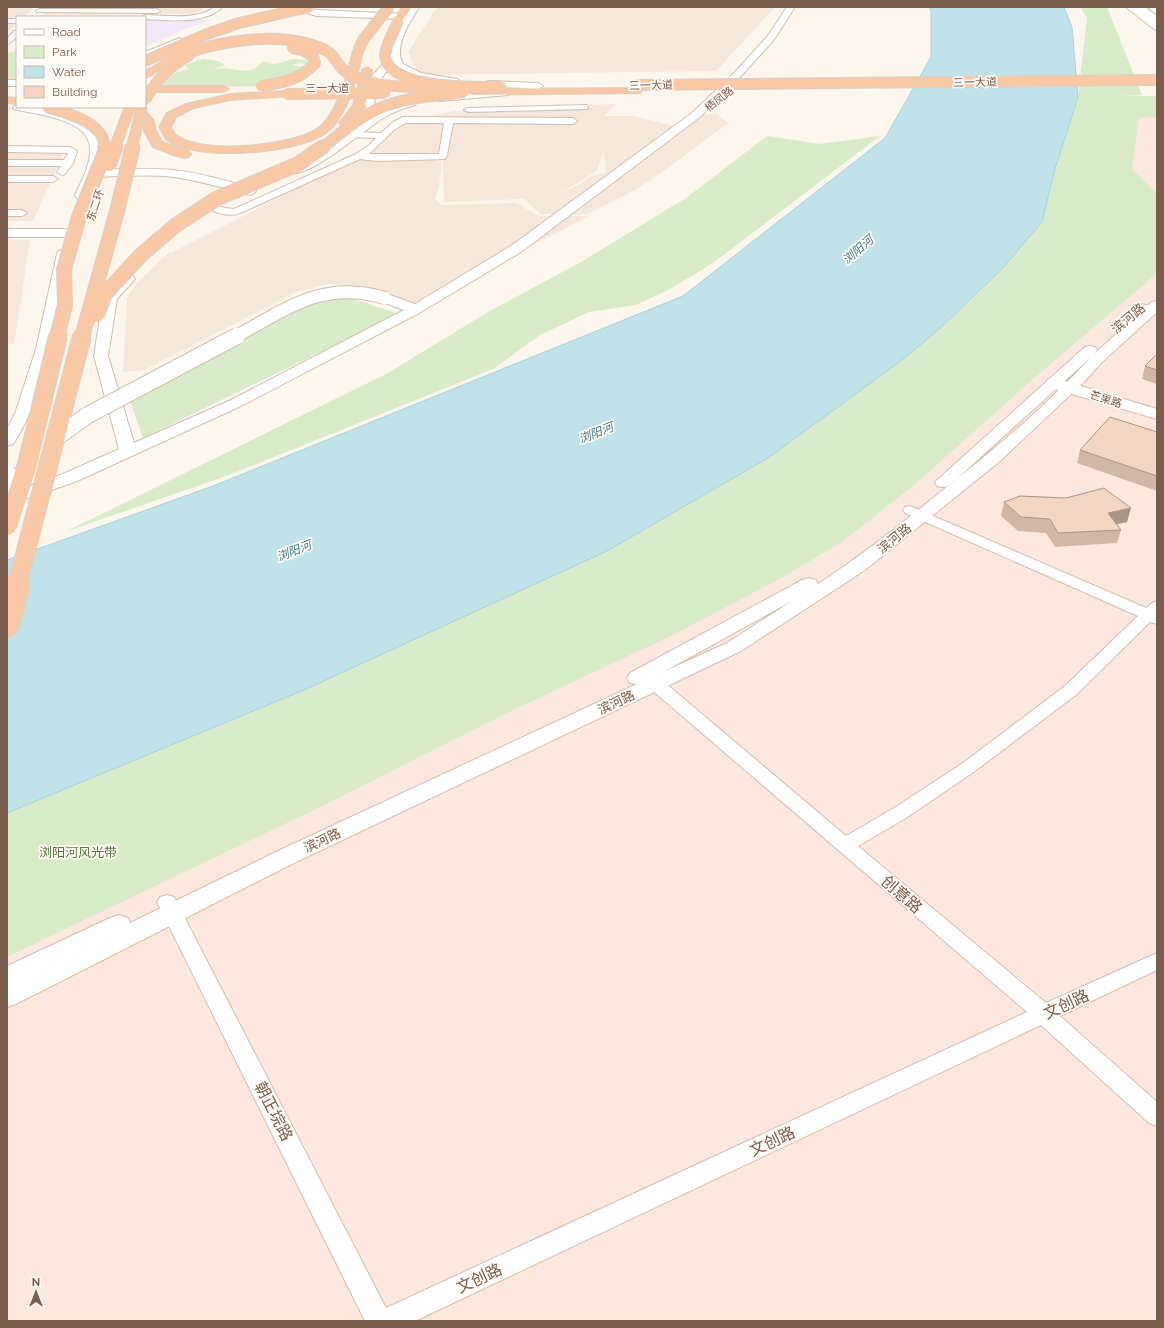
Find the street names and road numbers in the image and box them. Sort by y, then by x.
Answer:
street label: 三一大道 [953,76,997,89]
street label: 三一大道 [629,79,673,92]
street label: 三一大道 [305,82,349,95]
street label: 栖凤路 [702,84,736,115]
street label: 东二环 [84,187,107,223]
street label: 滨河路 [1109,300,1148,337]
street label: 芒果路 [1088,388,1124,411]
street label: 滨河路 [874,520,914,556]
street label: 滨河路 [595,687,637,717]
street label: 滨河路 [301,825,343,855]
street label: 创意路 [877,871,926,917]
street label: 文创路 [1040,986,1092,1023]
street label: 朝正垸路 [251,1078,297,1144]
street label: 文创路 [746,1123,798,1160]
street label: 文创路 [453,1260,505,1297]

